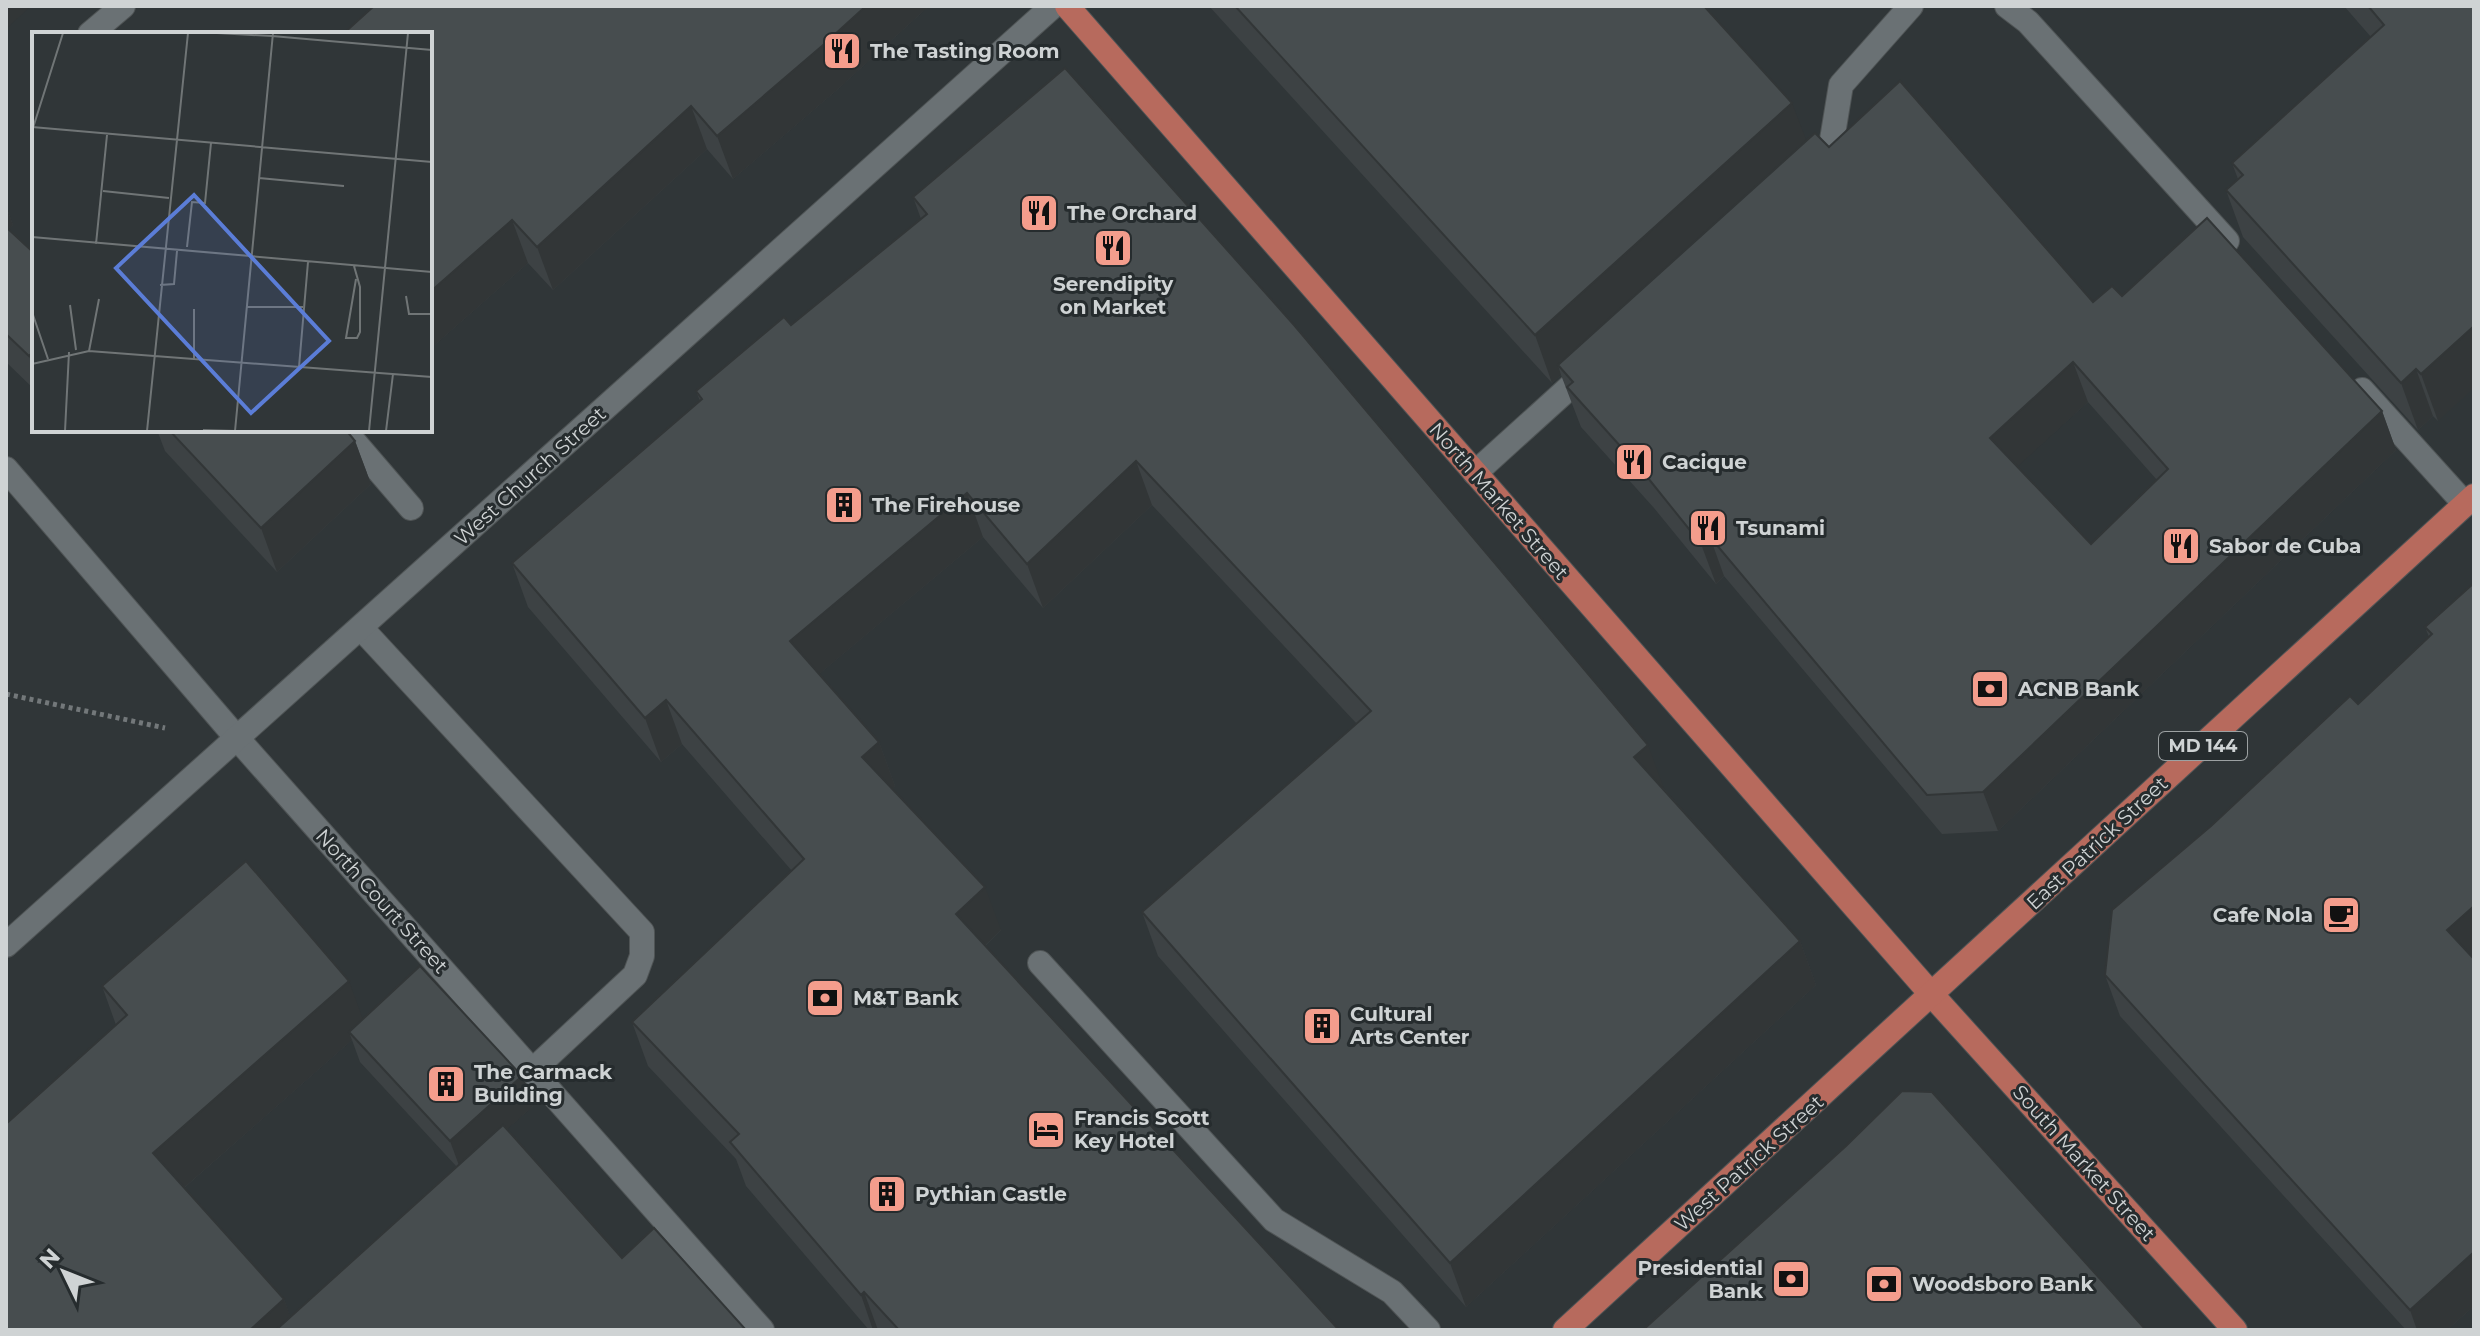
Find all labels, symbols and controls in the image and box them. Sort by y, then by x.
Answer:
restaurant icon: The Tasting Room [821,30,863,72]
inset map [32,32,432,432]
place label: The Tasting Room [870,39,1059,63]
restaurant icon: The Orchard [1018,192,1060,234]
place label: The Orchard [1067,201,1197,225]
restaurant icon: Serendipity on Market [1092,227,1134,269]
place label: Serendipity on Market [1053,272,1174,319]
street label: West Church Street [449,402,611,550]
street label: North Market Street [1424,418,1574,584]
restaurant icon: Cacique [1613,441,1655,483]
place label: Cacique [1662,450,1747,474]
building icon: The Firehouse [823,484,865,526]
place label: The Firehouse [872,493,1020,517]
restaurant icon: Tsunami [1687,507,1729,549]
place label: Tsunami [1736,516,1825,540]
restaurant icon: Sabor de Cuba [2160,525,2202,567]
place label: Sabor de Cuba [2209,534,2361,558]
bank icon: ACNB Bank [1969,668,2011,710]
place label: ACNB Bank [2017,677,2140,701]
road number: MD 144 [2159,732,2247,760]
street label: East Patrick Street [2021,771,2173,915]
street label: North Court Street [311,824,453,978]
cafe icon: Cafe Nola [2320,894,2362,936]
place label: Cafe Nola [2213,903,2313,927]
bank icon: M&T Bank [804,977,846,1019]
place label: M&T Bank [853,986,960,1010]
place label: Cultural Arts Center [1349,1002,1470,1049]
building icon: Cultural Arts Center [1301,1005,1343,1047]
place label: The Carmack Building [474,1060,613,1107]
building icon: The Carmack Building [425,1063,467,1105]
street label: South Market Street [2008,1080,2160,1246]
street label: West Patrick Street [1670,1090,1828,1236]
place label: Francis Scott Key Hotel [1074,1106,1210,1153]
hotel icon: Francis Scott Key Hotel [1025,1109,1067,1151]
building icon: Pythian Castle [866,1173,908,1215]
place label: Pythian Castle [915,1182,1067,1206]
north arrow [24,1232,104,1312]
text: N [34,1243,66,1274]
place label: Presidential Bank [1637,1256,1764,1303]
bank icon: Presidential Bank [1770,1258,1812,1300]
bank icon: Woodsboro Bank [1863,1263,1905,1305]
place label: Woodsboro Bank [1912,1272,2094,1296]

